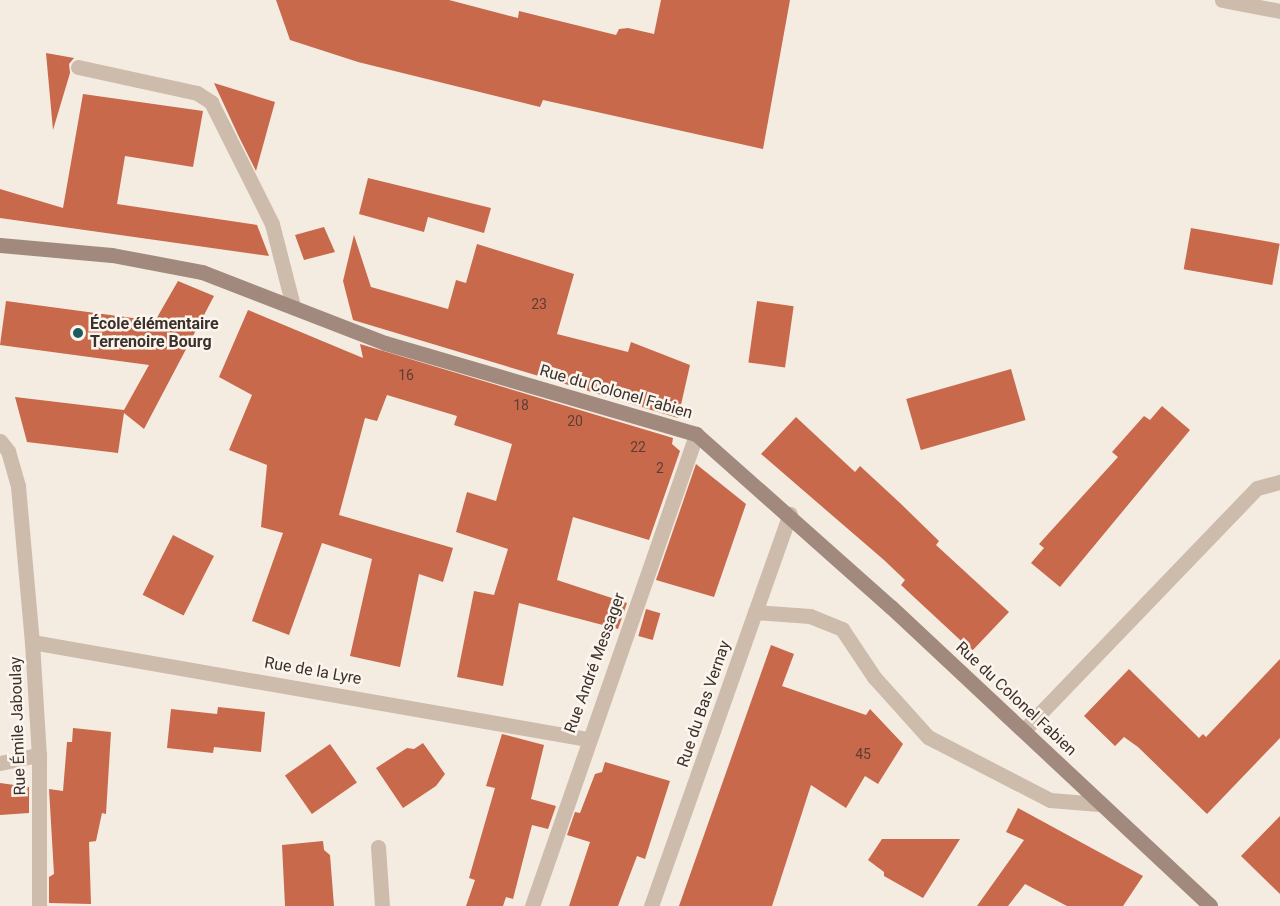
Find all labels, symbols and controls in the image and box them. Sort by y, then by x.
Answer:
house number: 23 [531,296,547,312]
place label: École élémentaire Terrenoire Bourg [90,314,219,352]
marker: École élémentaire Terrenoire Bourg [71,326,85,340]
street label: Rue du Colonel Fabien [537,361,695,423]
house number: 16 [398,367,414,383]
house number: 18 [513,397,529,413]
house number: 20 [567,413,583,429]
house number: 22 [630,439,646,455]
house number: 2 [656,460,664,476]
street label: Rue André Messager [561,590,629,736]
street label: Rue du Bas Vernay [673,638,735,770]
street label: Rue du Colonel Fabien [952,638,1080,760]
street label: Rue de la Lyre [263,653,363,689]
street label: Rue Émile Jaboulay [6,656,30,796]
house number: 45 [855,746,871,762]

